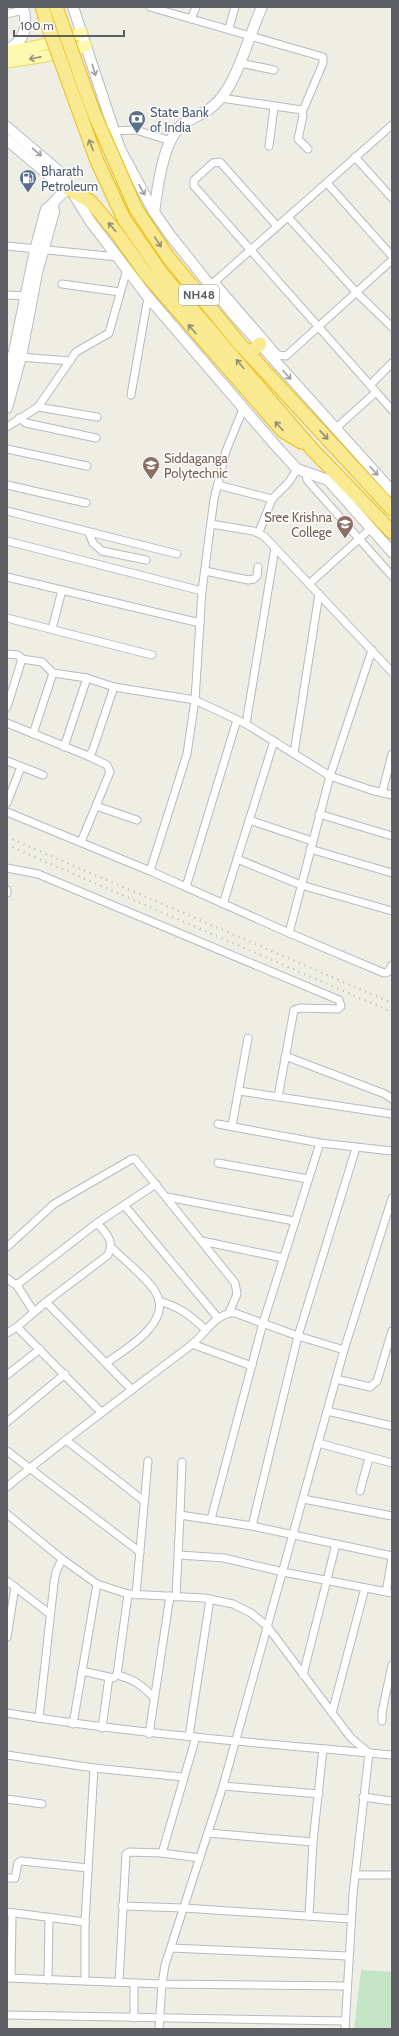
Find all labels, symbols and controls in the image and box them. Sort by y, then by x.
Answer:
scale bar [14,12,124,38]
text: 100 m [20,18,54,33]
one-way arrow [28,54,41,62]
one-way arrow [91,63,98,76]
place label: State Bank of India [150,104,209,135]
bank icon: State Bank of India [127,109,147,134]
one-way arrow [86,139,94,151]
one-way arrow [31,148,42,157]
place label: Bharath Petroleum [41,163,98,194]
fuel station icon: Bharath Petroleum [18,168,38,193]
one-way arrow [139,184,146,196]
one-way arrow [107,222,116,232]
one-way arrow [154,236,162,247]
road number: NH48 [179,285,219,305]
one-way arrow [188,323,197,334]
one-way arrow [236,359,245,370]
one-way arrow [282,369,291,379]
one-way arrow [274,421,283,431]
one-way arrow [319,430,329,440]
place label: Siddaganga Polytechnic [164,450,228,481]
school or university icon: Siddaganga Polytechnic [141,455,161,480]
one-way arrow [369,466,379,476]
place label: Sree Krishna College [264,509,333,540]
school or university icon: Sree Krishna College [335,514,355,539]

